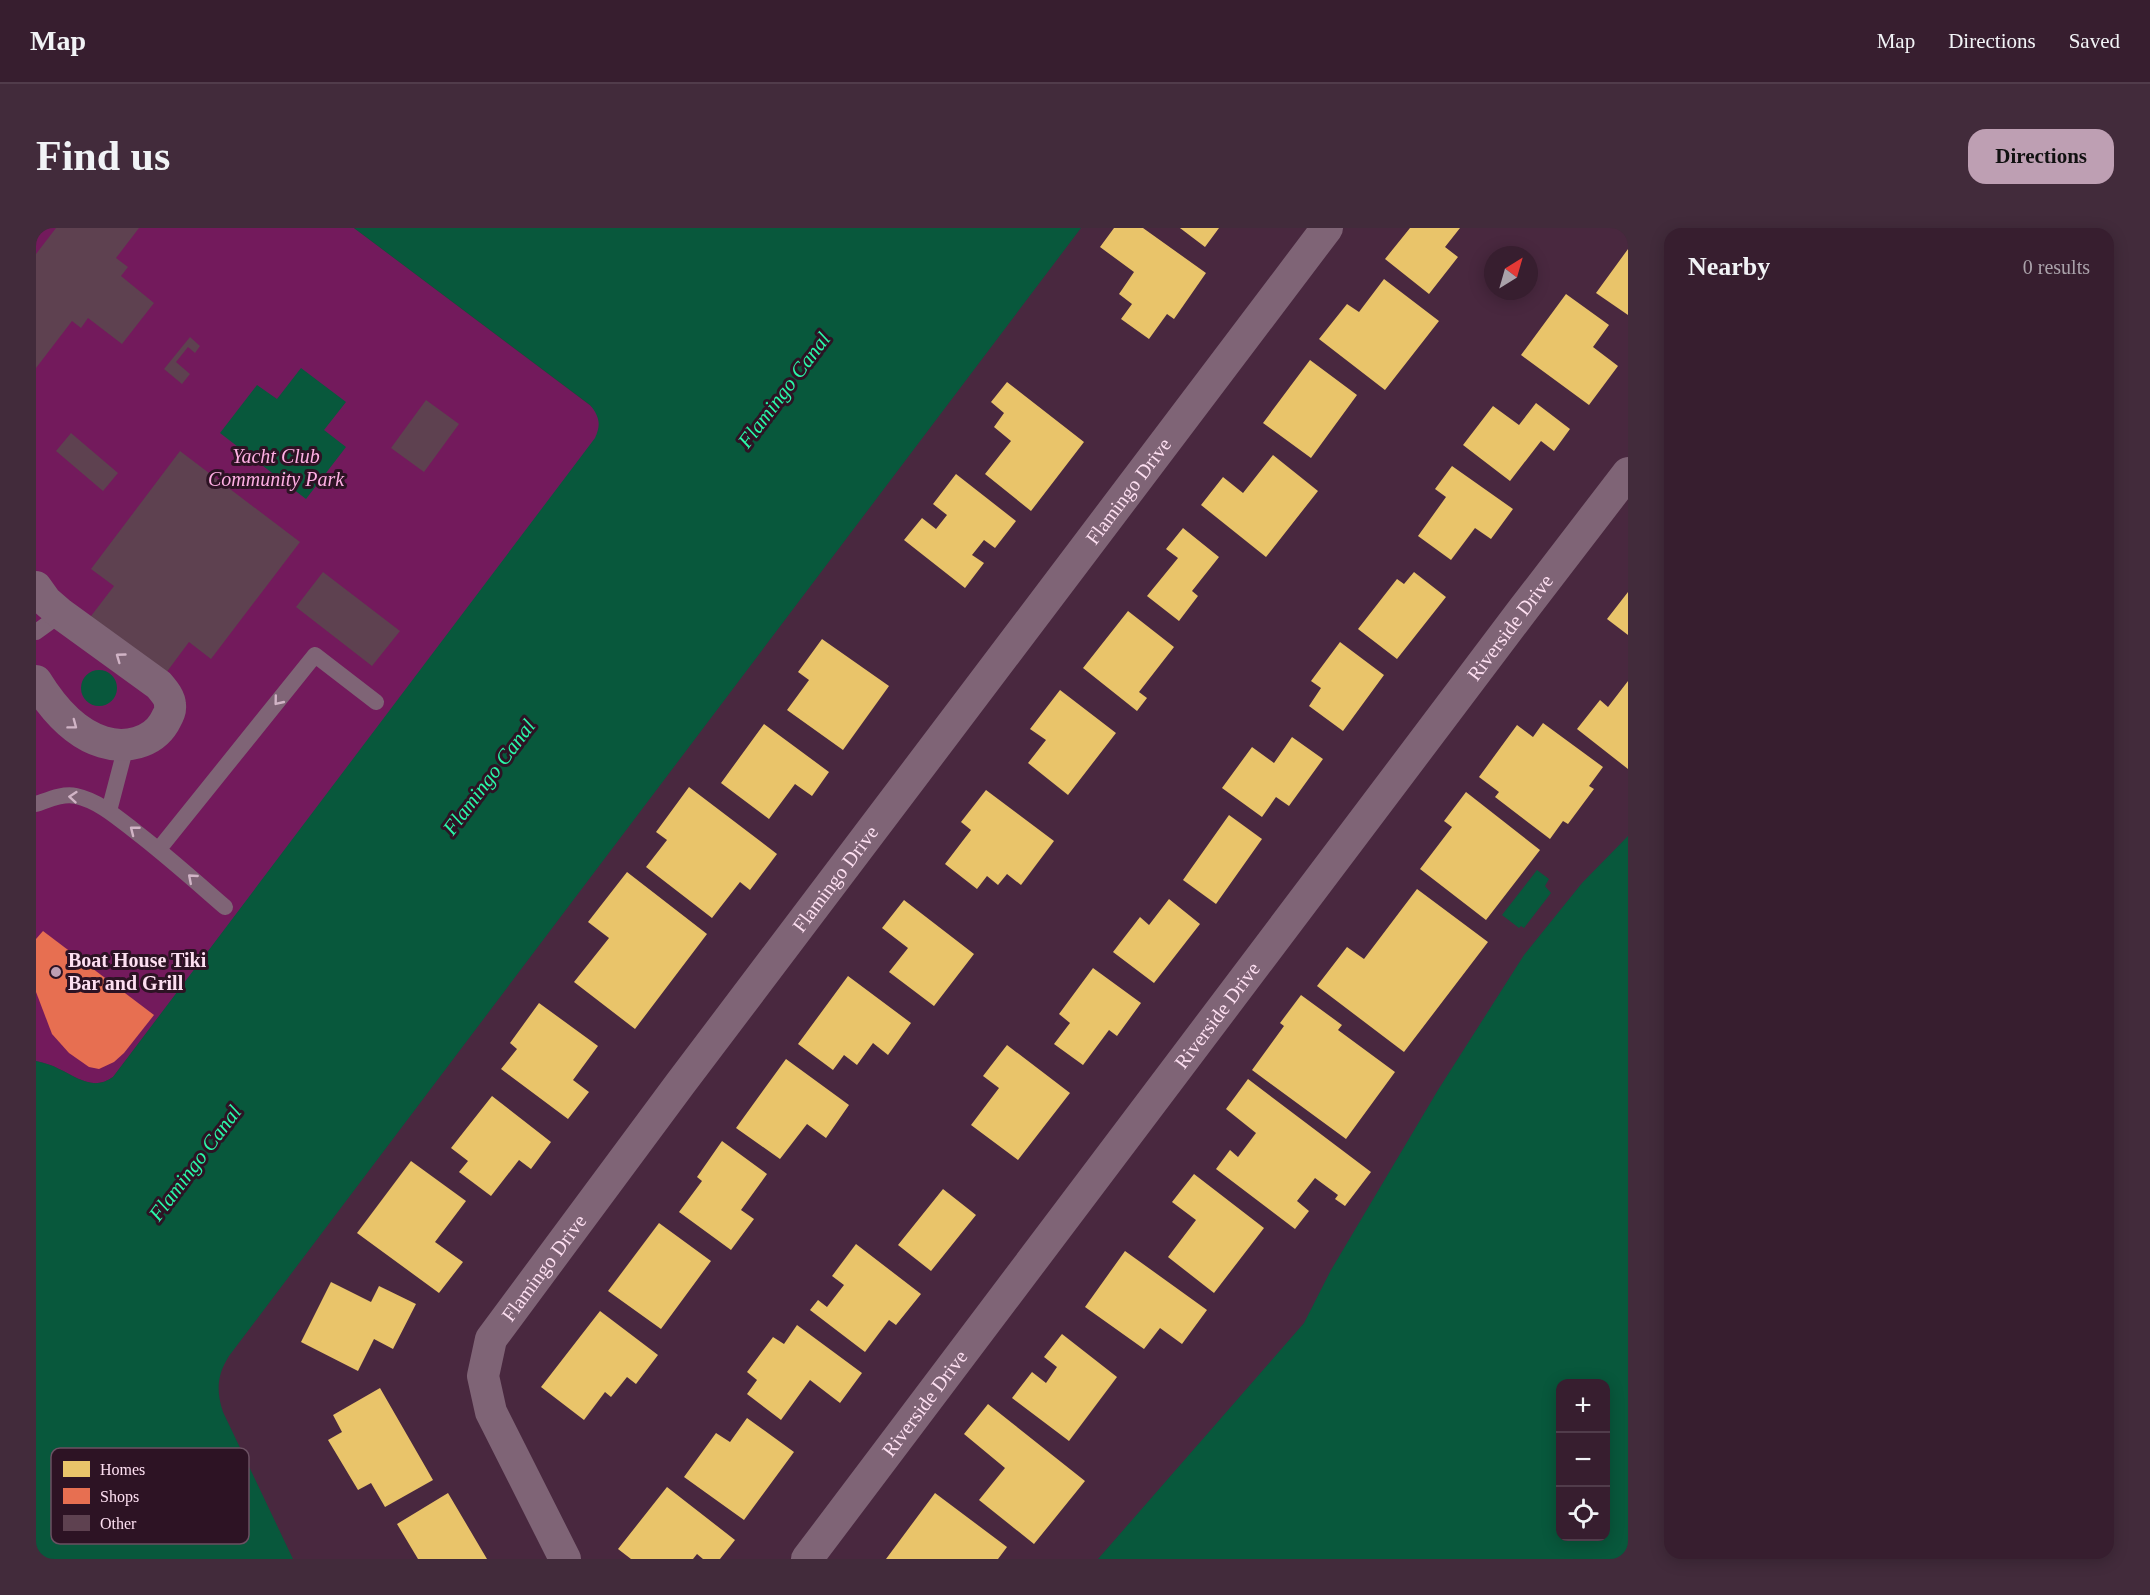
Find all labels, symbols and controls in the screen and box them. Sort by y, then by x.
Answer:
text: Map [30,25,86,56]
text: Map [1877,29,1915,53]
text: Directions [1948,29,2036,53]
text: Saved [2069,29,2120,53]
button: Directions [1968,129,2114,184]
text: Find us [36,133,170,179]
north arrow [1484,246,1538,300]
text: Nearby [1688,252,1770,281]
text: 0 results [2023,256,2090,278]
water label: Flamingo Canal [732,327,835,453]
street label: Flamingo Drive [1081,434,1175,548]
park label: Yacht Club Community Park [208,445,345,491]
street label: Riverside Drive [1463,570,1557,685]
one-way arrow [115,653,126,664]
one-way arrow [275,694,286,705]
water label: Flamingo Canal [437,714,540,840]
one-way arrow [66,718,77,729]
one-way arrow [68,791,77,804]
street label: Flamingo Drive [788,821,882,936]
one-way arrow [130,826,141,837]
one-way arrow [188,874,199,885]
place label: Boat House Tiki Bar and Grill [68,949,207,994]
street label: Riverside Drive [1170,958,1264,1073]
marker: Boat House Tiki Bar and Grill [49,965,63,979]
water label: Flamingo Canal [143,1100,246,1226]
street label: Flamingo Drive [497,1210,591,1325]
street label: Riverside Drive [877,1346,972,1461]
map controls [1556,1379,1610,1541]
button: + [1556,1379,1610,1433]
button: − [1556,1433,1610,1487]
legend [51,1448,249,1544]
text: Homes [100,1461,145,1478]
button: locate [1556,1487,1610,1541]
text: Shops [100,1488,139,1506]
text: Other [100,1515,137,1532]

